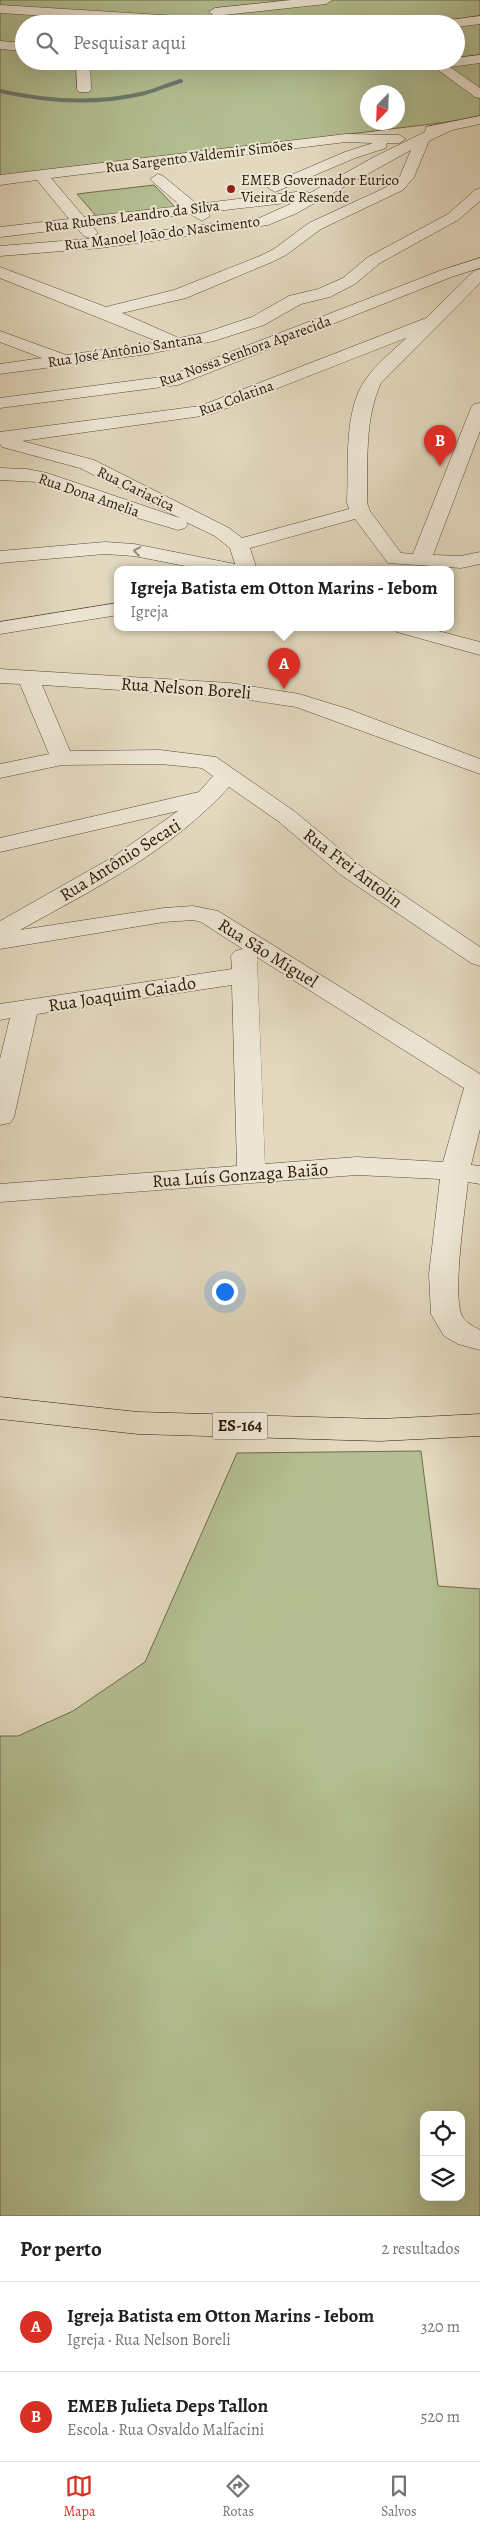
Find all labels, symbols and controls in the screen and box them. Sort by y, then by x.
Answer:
search box [15,15,465,70]
icon: search [33,29,61,57]
text: Pesquisar aqui [73,30,186,56]
north arrow [360,85,405,130]
street label: Rua Sargento Valdemir Simões [104,135,294,177]
place label: EMEB Governador Eurico Vieira de Resende [240,170,399,207]
marker: EMEB Governador Eurico Vieira de Resende [225,183,237,195]
street label: Rua Rubens Leandro da Silva [43,195,221,237]
street label: Rua Manoel João do Nascimento [63,211,261,255]
street label: Rua Nossa Senhora Aparecida [156,311,334,391]
street label: Rua José Antônio Santana [46,328,204,372]
street label: Rua Colatina [196,375,276,421]
pin: B [424,425,456,466]
street label: Rua Cariacica [94,462,178,516]
street label: Rua Dona Amelia [36,468,142,522]
one-way arrow [133,546,141,557]
popup [114,566,454,631]
text: Igreja Batista em Otton Marins - Iebom [130,575,438,601]
text: Igreja [130,601,168,623]
pin: A [268,648,300,689]
street label: Rua Nelson Boreli [120,671,252,705]
street label: Rua Antônio Secati [55,813,185,907]
street label: Rua Frei Antolin [298,823,408,913]
street label: Rua São Miguel [213,913,323,994]
street label: Rua Joaquim Caiado [47,970,198,1018]
street label: Rua Luís Gonzaga Baião [151,1157,329,1193]
your location [212,1279,238,1305]
road number: ES-164 [212,1412,268,1440]
map controls [420,2111,465,2201]
button: locate [420,2111,465,2156]
button: layers [420,2156,465,2201]
text: Por perto [20,2235,102,2263]
text: 2 resultados [381,2238,460,2260]
text: Igreja Batista em Otton Marins - Iebom [67,2303,374,2329]
text: A [31,2316,41,2338]
text: 320 m [421,2316,460,2338]
text: Igreja · Rua Nelson Boreli [67,2329,231,2351]
text: EMEB Julieta Deps Tallon [67,2393,268,2419]
text: B [31,2406,41,2428]
text: 520 m [421,2406,460,2428]
text: Escola · Rua Osvaldo Malfacini [67,2419,264,2441]
tab: Mapa [63,2472,96,2521]
tab: Rotas [222,2472,254,2521]
tab: Salvos [381,2472,417,2521]

